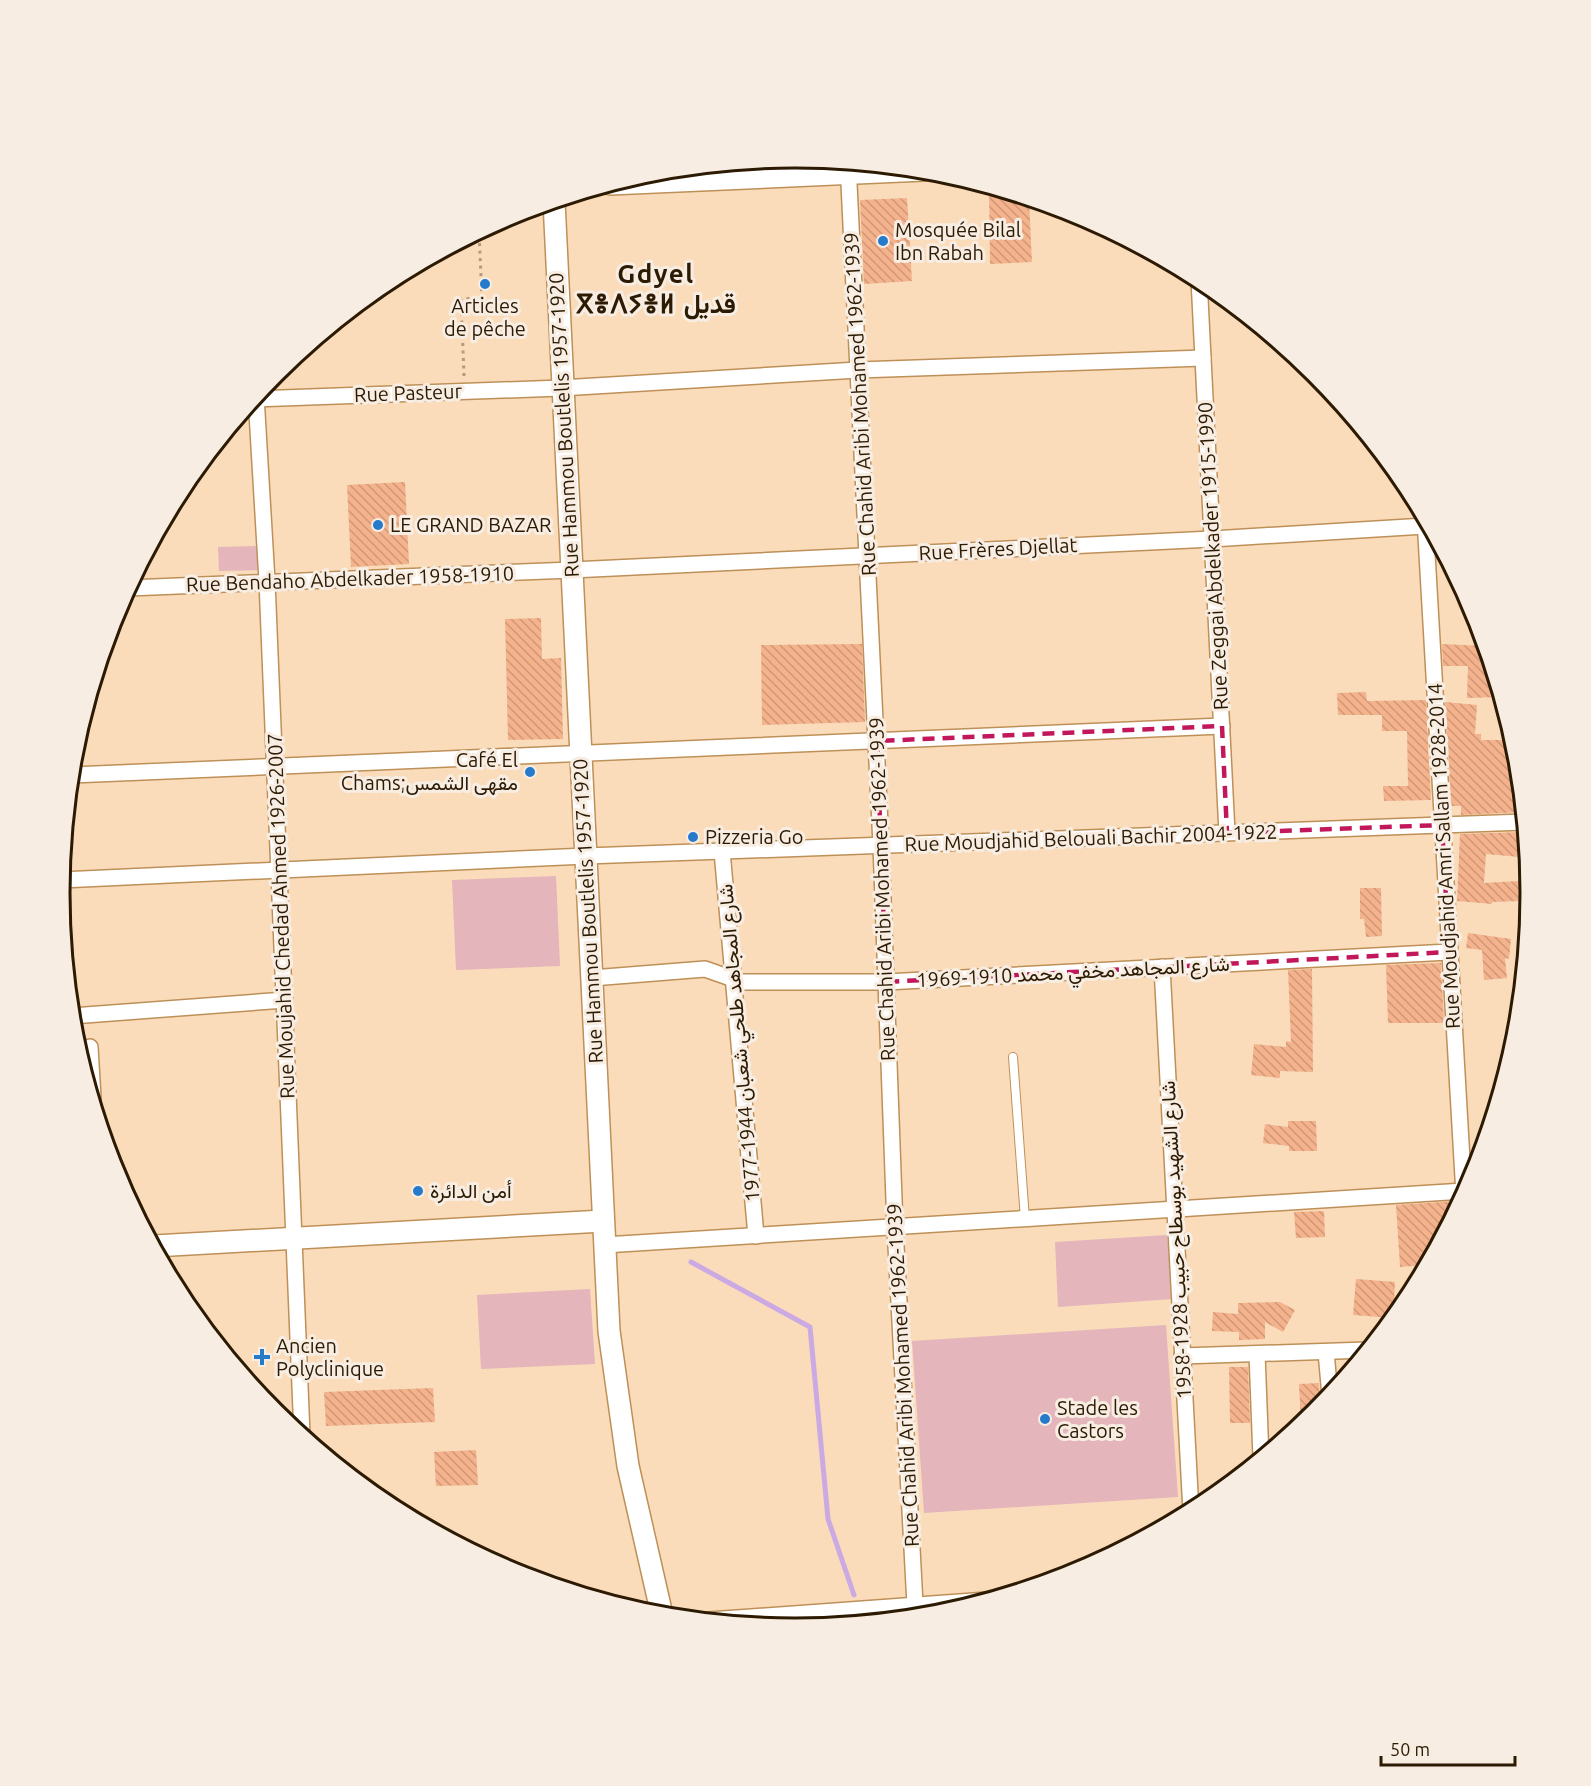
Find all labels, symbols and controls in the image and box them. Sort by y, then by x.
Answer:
place label: Mosquée Bilal Ibn Rabah [895,218,1021,264]
street label: Rue Chahid Aribi Mohamed 1962-1939 [839,232,880,576]
marker: Mosquée Bilal Ibn Rabah [876,234,890,248]
district label: Gdyel ⴳⴻⴷⵢⴻⵍ قديل [576,259,736,320]
street label: Rue Hammou Boutlelis 1957-1920 [544,272,583,578]
marker: Articles de pêche [478,277,492,291]
place label: Articles de pêche [444,294,526,340]
street label: Rue Pasteur [354,379,463,406]
street label: Rue Zeggai Abdelkader 1915-1990 [1193,401,1232,711]
place label: LE GRAND BAZAR [390,513,551,536]
marker: LE GRAND BAZAR [371,518,385,532]
street label: Rue Frères Djellat [918,533,1078,564]
street label: Rue Bendaho Abdelkader 1958-1910 [186,561,514,596]
street label: Rue Moudjahid Amri Sallam 1928-2014 [1423,683,1464,1029]
street label: Rue Chahid Aribi Mohamed 1962-1939 [864,717,899,1061]
street label: Rue Moujahid Chedad Ahmed 1926-2007 [263,733,298,1099]
place label: Café El Chams;مقهى الشمس [341,748,518,796]
street label: Rue Hammou Boutlelis 1957-1920 [568,758,607,1064]
marker: Café El Chams;مقهى الشمس [523,765,537,779]
street label: Rue Moudjahid Belouali Bachir 2004-1922 [904,819,1278,856]
place label: Pizzeria Go [705,825,803,848]
marker: Pizzeria Go [686,830,700,844]
street label: شارع المجاهد طلحي شعبان 1944-1977 [713,883,770,1203]
street label: شارع المجاهد مخفي محمد 1910-1969 [916,952,1230,997]
street label: شارع الشهيد بوسطاح حبيب 1928-1958 [1156,1080,1198,1400]
place label: أمن الدائرة [430,1179,512,1204]
marker: أمن الدائرة [411,1184,425,1198]
street label: Rue Chahid Aribi Mohamed 1962-1939 [882,1203,923,1547]
place label: Ancien Polyclinique [276,1334,384,1380]
marker: Ancien Polyclinique [253,1348,271,1366]
place label: Stade les Castors [1057,1396,1138,1442]
marker: Stade les Castors [1038,1412,1052,1426]
scale bar [1381,1729,1514,1767]
text: 50 m [1390,1739,1430,1759]

